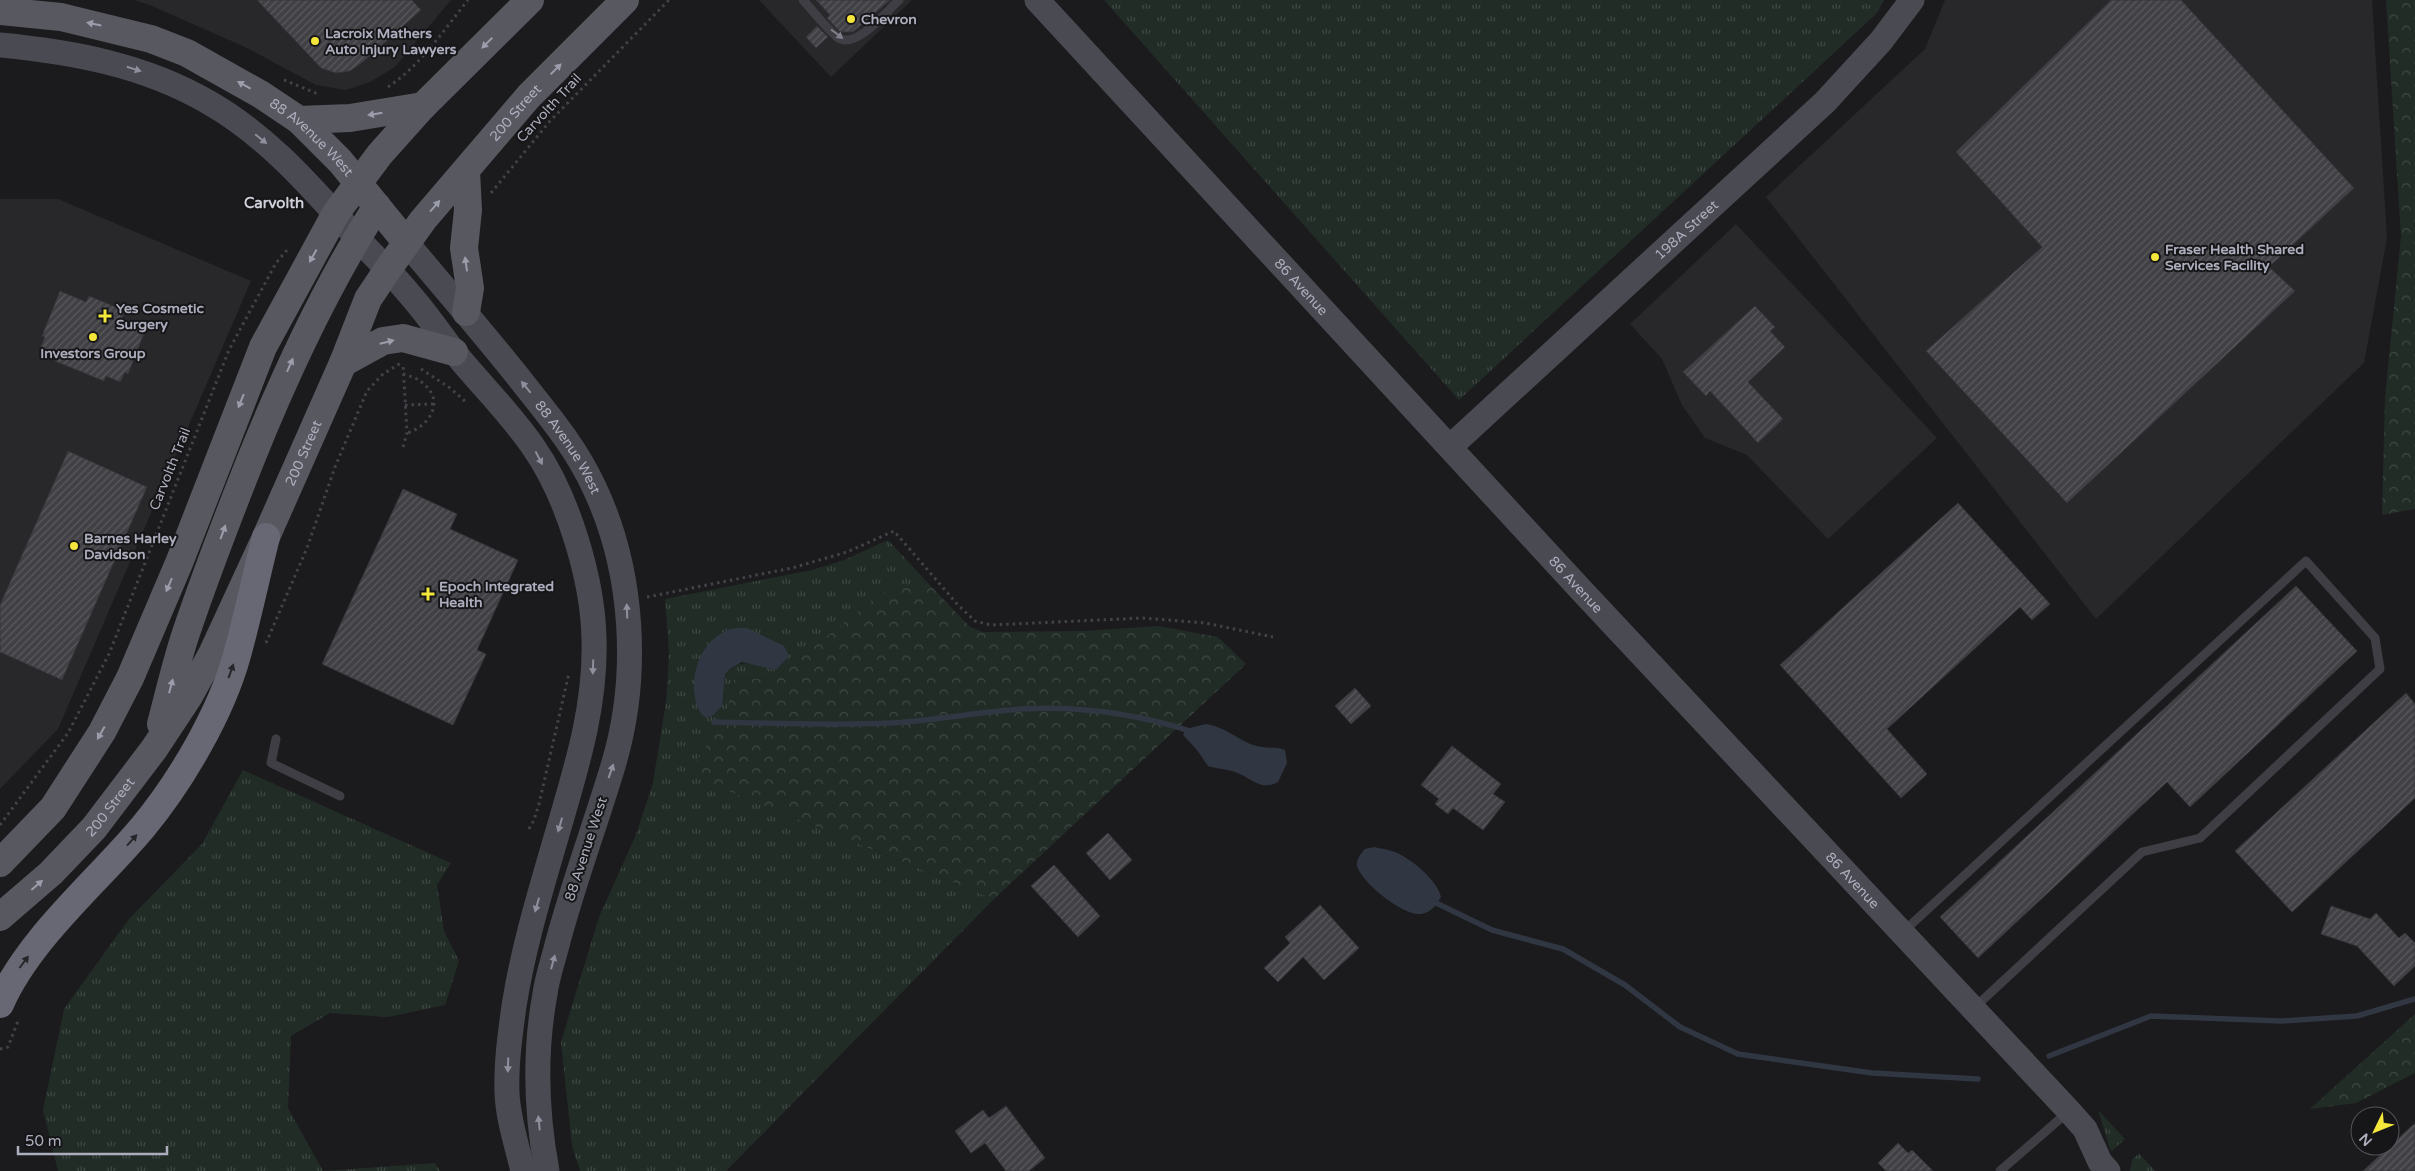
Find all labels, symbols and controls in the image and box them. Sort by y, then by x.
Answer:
place label: Chevron [861,11,917,28]
marker: Chevron [845,13,857,25]
one-way arrow [86,20,101,28]
place label: Lacroix Mathers Auto Injury Lawyers [325,25,457,58]
one-way arrow [830,29,844,39]
marker: Lacroix Mathers Auto Injury Lawyers [309,35,321,47]
one-way arrow [481,37,493,49]
one-way arrow [550,63,562,75]
one-way arrow [126,66,141,74]
street label: Carvolth Trail [513,70,585,146]
one-way arrow [237,80,250,89]
street label: 200 Street [486,80,545,144]
street label: 88 Avenue West [266,94,358,180]
one-way arrow [367,110,383,118]
one-way arrow [254,133,267,144]
district label: Carvolth [244,194,304,212]
street label: 198A Street [1651,196,1722,263]
one-way arrow [429,200,440,212]
place label: Fraser Health Shared Services Facility [2165,241,2304,274]
one-way arrow [309,249,317,263]
marker: Fraser Health Shared Services Facility [2149,251,2161,263]
street label: 86 Avenue [1271,255,1332,319]
one-way arrow [461,256,469,272]
place label: Yes Cosmetic Surgery [116,300,205,333]
marker: Yes Cosmetic Surgery [98,309,112,323]
marker: Investors Group [87,331,99,343]
one-way arrow [379,338,394,346]
place label: Investors Group [40,345,146,362]
one-way arrow [287,358,295,372]
one-way arrow [521,381,532,394]
one-way arrow [237,394,244,409]
street label: 88 Avenue West [532,397,605,497]
street label: 200 Street [281,417,325,488]
street label: Carvolth Trail [146,425,194,513]
one-way arrow [535,451,544,464]
one-way arrow [220,524,227,539]
place label: Barnes Harley Davidson [84,530,177,563]
marker: Barnes Harley Davidson [68,540,80,552]
street label: 86 Avenue [1545,552,1607,616]
one-way arrow [165,578,173,592]
place label: Epoch Integrated Health [439,578,554,611]
marker: Epoch Integrated Health [421,587,435,601]
one-way arrow [622,602,630,618]
one-way arrow [589,659,597,675]
one-way arrow [228,663,235,678]
one-way arrow [168,678,176,693]
one-way arrow [97,726,106,739]
one-way arrow [608,764,615,779]
street label: 200 Street [82,773,138,840]
street label: 88 Avenue West [561,794,611,903]
one-way arrow [556,818,564,833]
one-way arrow [126,833,137,846]
street label: 86 Avenue [1822,848,1883,912]
one-way arrow [30,879,42,891]
one-way arrow [532,898,540,913]
one-way arrow [549,955,557,970]
one-way arrow [19,956,30,969]
one-way arrow [504,1057,512,1073]
north arrow [2350,1106,2400,1156]
one-way arrow [535,1115,543,1131]
scale bar [18,1124,166,1156]
text: N [2356,1130,2376,1149]
text: 50 m [25,1132,62,1150]

